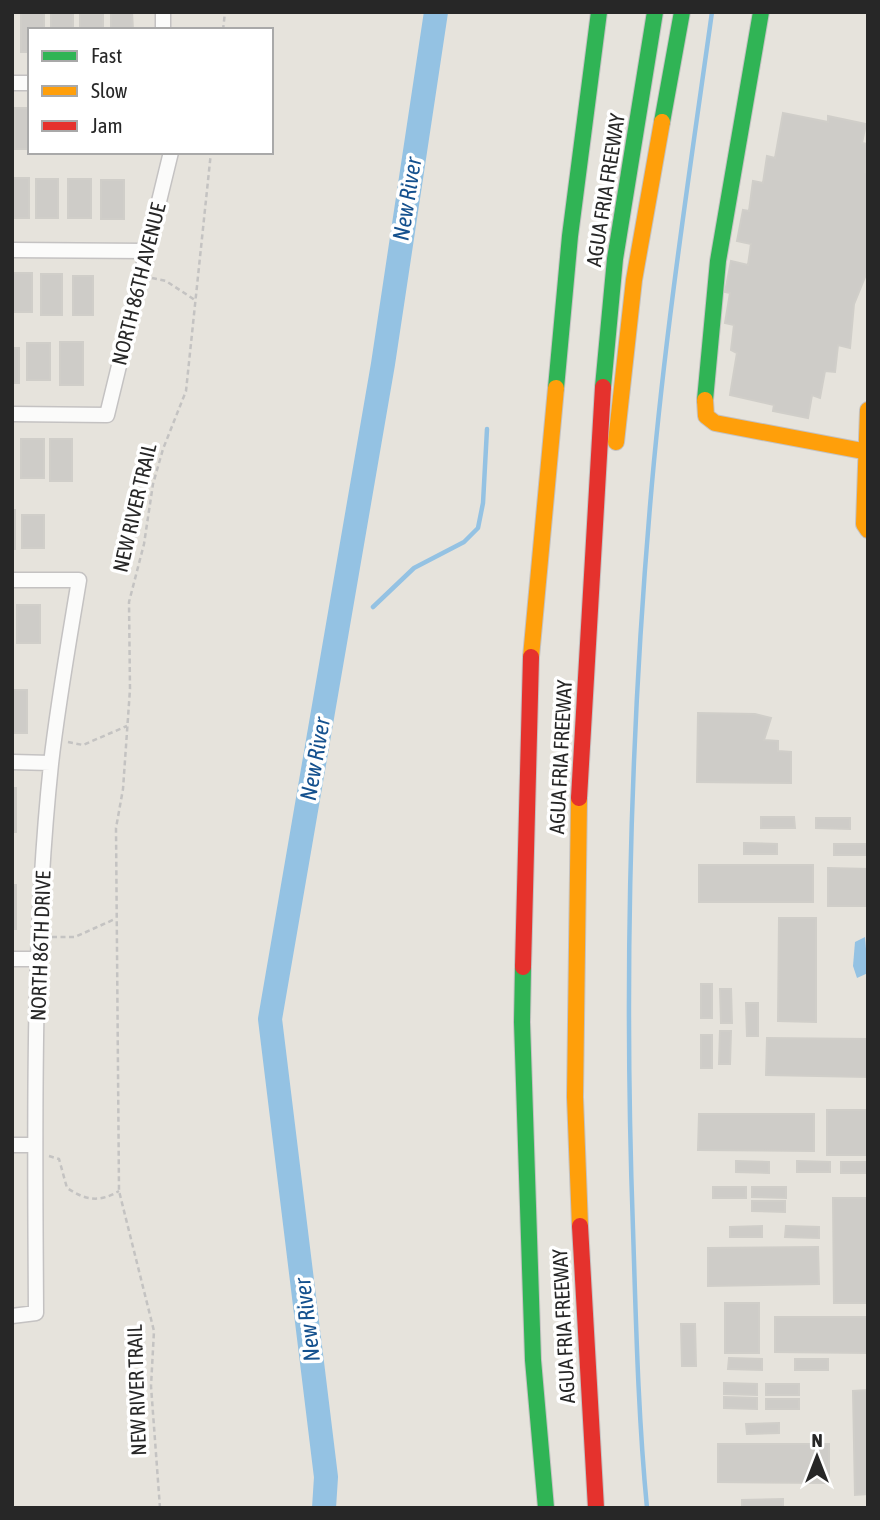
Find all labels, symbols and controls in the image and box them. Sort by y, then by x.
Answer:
legend [28,28,273,154]
text: Fast [91,43,122,67]
text: Slow [91,78,128,102]
street label: AGUA FRIA FREEWAY [581,111,629,268]
text: Jam [91,113,123,137]
water label: New River [388,154,427,242]
street label: NORTH 86TH AVENUE [106,200,170,367]
street label: NEW RIVER TRAIL [108,441,160,574]
street label: AGUA FRIA FREEWAY [544,678,576,835]
water label: New River [295,714,335,803]
street label: NORTH 86TH DRIVE [25,870,55,1022]
street label: AGUA FRIA FREEWAY [547,1248,579,1404]
water label: New River [289,1276,325,1363]
street label: NEW RIVER TRAIL [122,1324,150,1456]
north arrow [782,1422,852,1492]
text: N [811,1429,823,1451]

